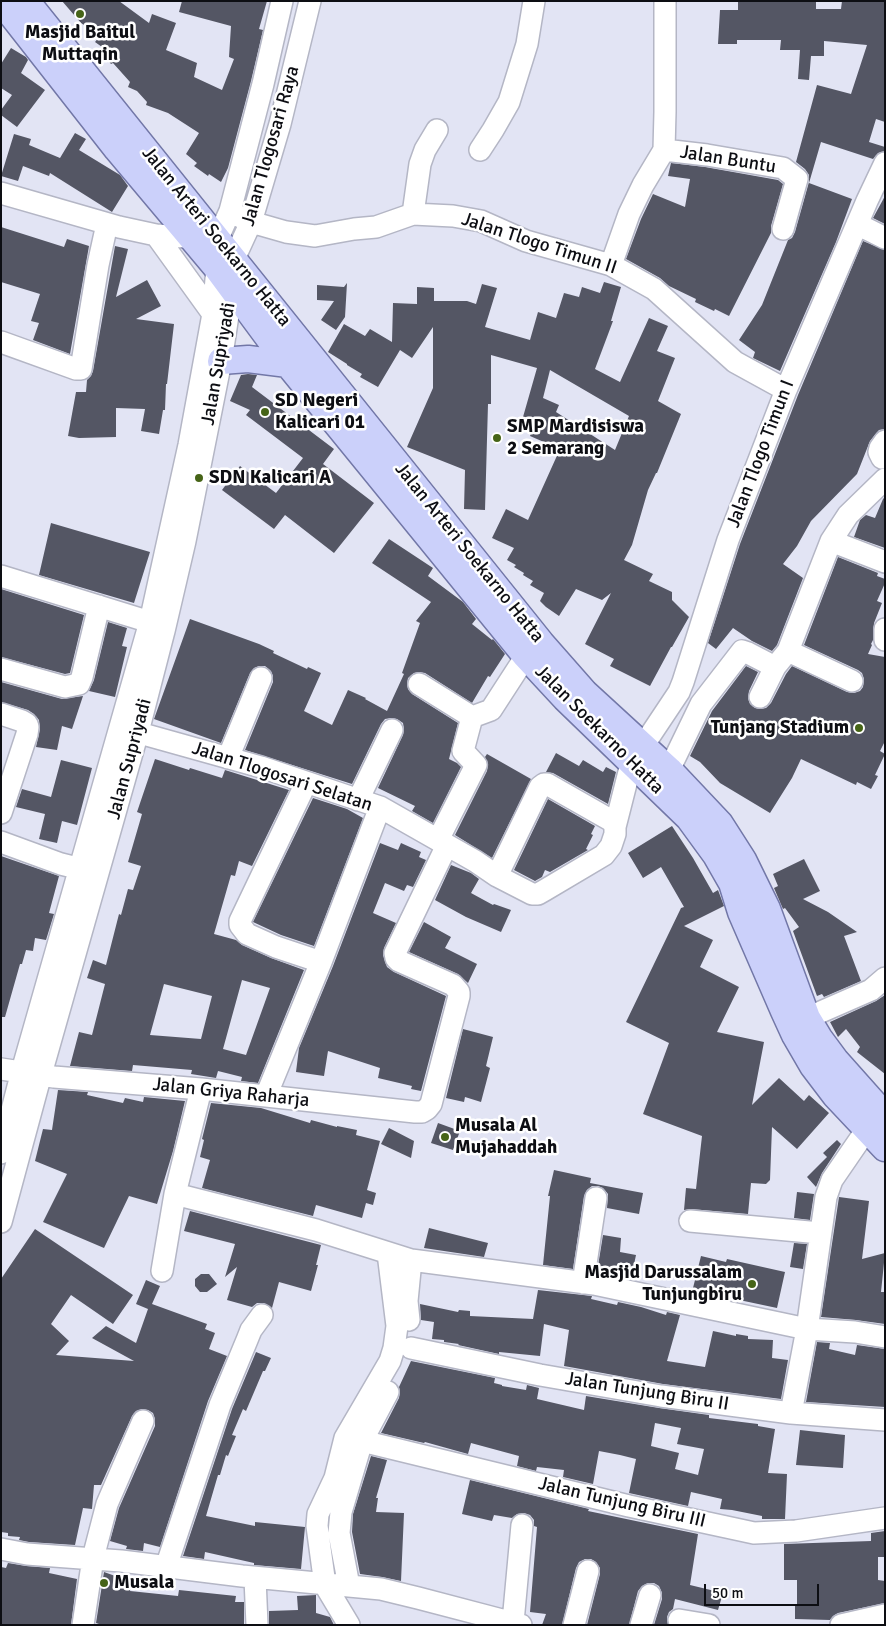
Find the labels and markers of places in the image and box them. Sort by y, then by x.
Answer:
marker: Masjid Baitul Muttaqin [74,8,86,20]
place label: Masjid Baitul Muttaqin [25,22,135,66]
place label: SD Negeri Kalicari 01 [275,390,365,434]
marker: SD Negeri Kalicari 01 [259,406,271,418]
place label: SMP Mardisiswa 2 Semarang [507,416,644,460]
marker: SMP Mardisiswa 2 Semarang [491,432,503,444]
place label: SDN Kalicari A [209,467,331,489]
marker: SDN Kalicari A [193,472,205,484]
place label: Tunjang Stadium [711,717,849,739]
marker: Tunjang Stadium [853,722,865,734]
place label: Musala Al Mujahaddah [455,1115,557,1159]
marker: Musala Al Mujahaddah [439,1131,451,1143]
place label: Masjid Darussalam Tunjungbiru [584,1262,742,1306]
marker: Masjid Darussalam Tunjungbiru [746,1278,758,1290]
place label: Musala [114,1572,174,1594]
marker: Musala [98,1577,110,1589]

